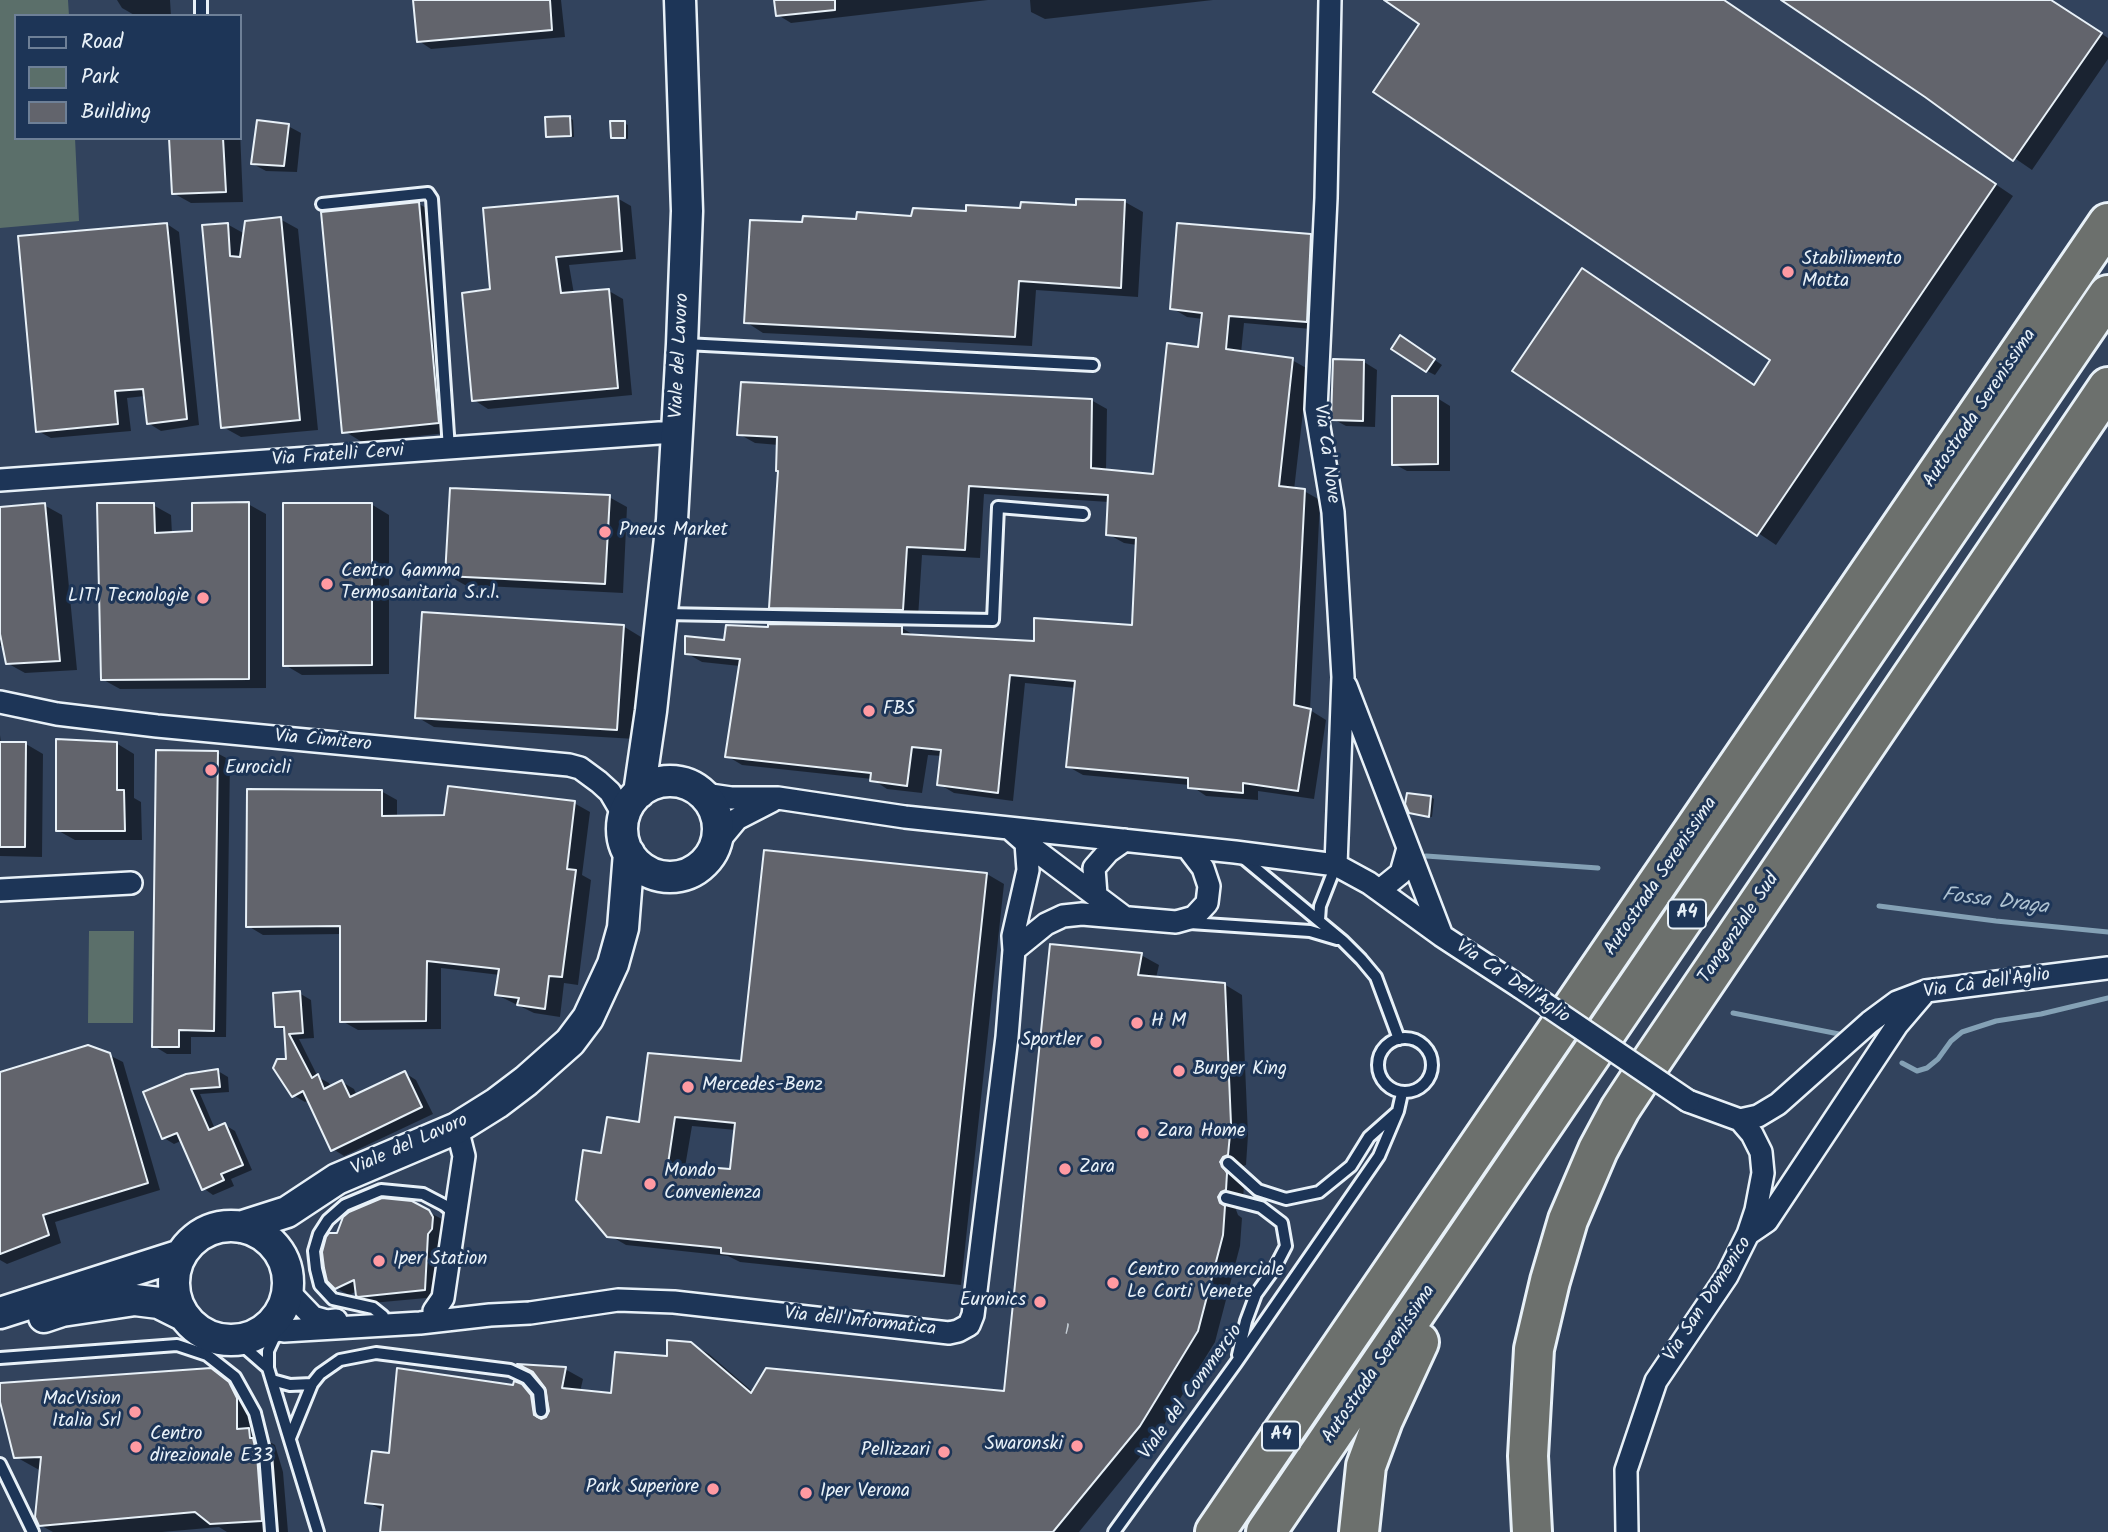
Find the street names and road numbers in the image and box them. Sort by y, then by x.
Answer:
street label: Viale del Lavoro [666,293,696,419]
street label: Autostrada Serenissima [1919,325,2043,493]
street label: Via Ca' Nove [1307,403,1343,505]
street label: Via Fratelli Cervi [271,441,405,473]
street label: Via Cimitero [273,726,373,758]
street label: Autostrada Serenissima [1600,793,1724,961]
street label: Tangenziale Sud [1695,869,1785,989]
road number: A4 [1668,900,1706,929]
street label: Via Ca' Dell'Aglio [1450,936,1574,1030]
street label: Via Cà dell'Aglio [1922,965,2052,1005]
street label: Viale del Lavoro [348,1110,472,1182]
street label: Via San Domenico [1660,1233,1758,1367]
street label: Autostrada Serenissima [1318,1281,1442,1449]
street label: Via dell'Informatica [783,1304,937,1342]
street label: Viale del Commercio [1135,1321,1249,1465]
road number: A4 [1262,1422,1300,1450]

